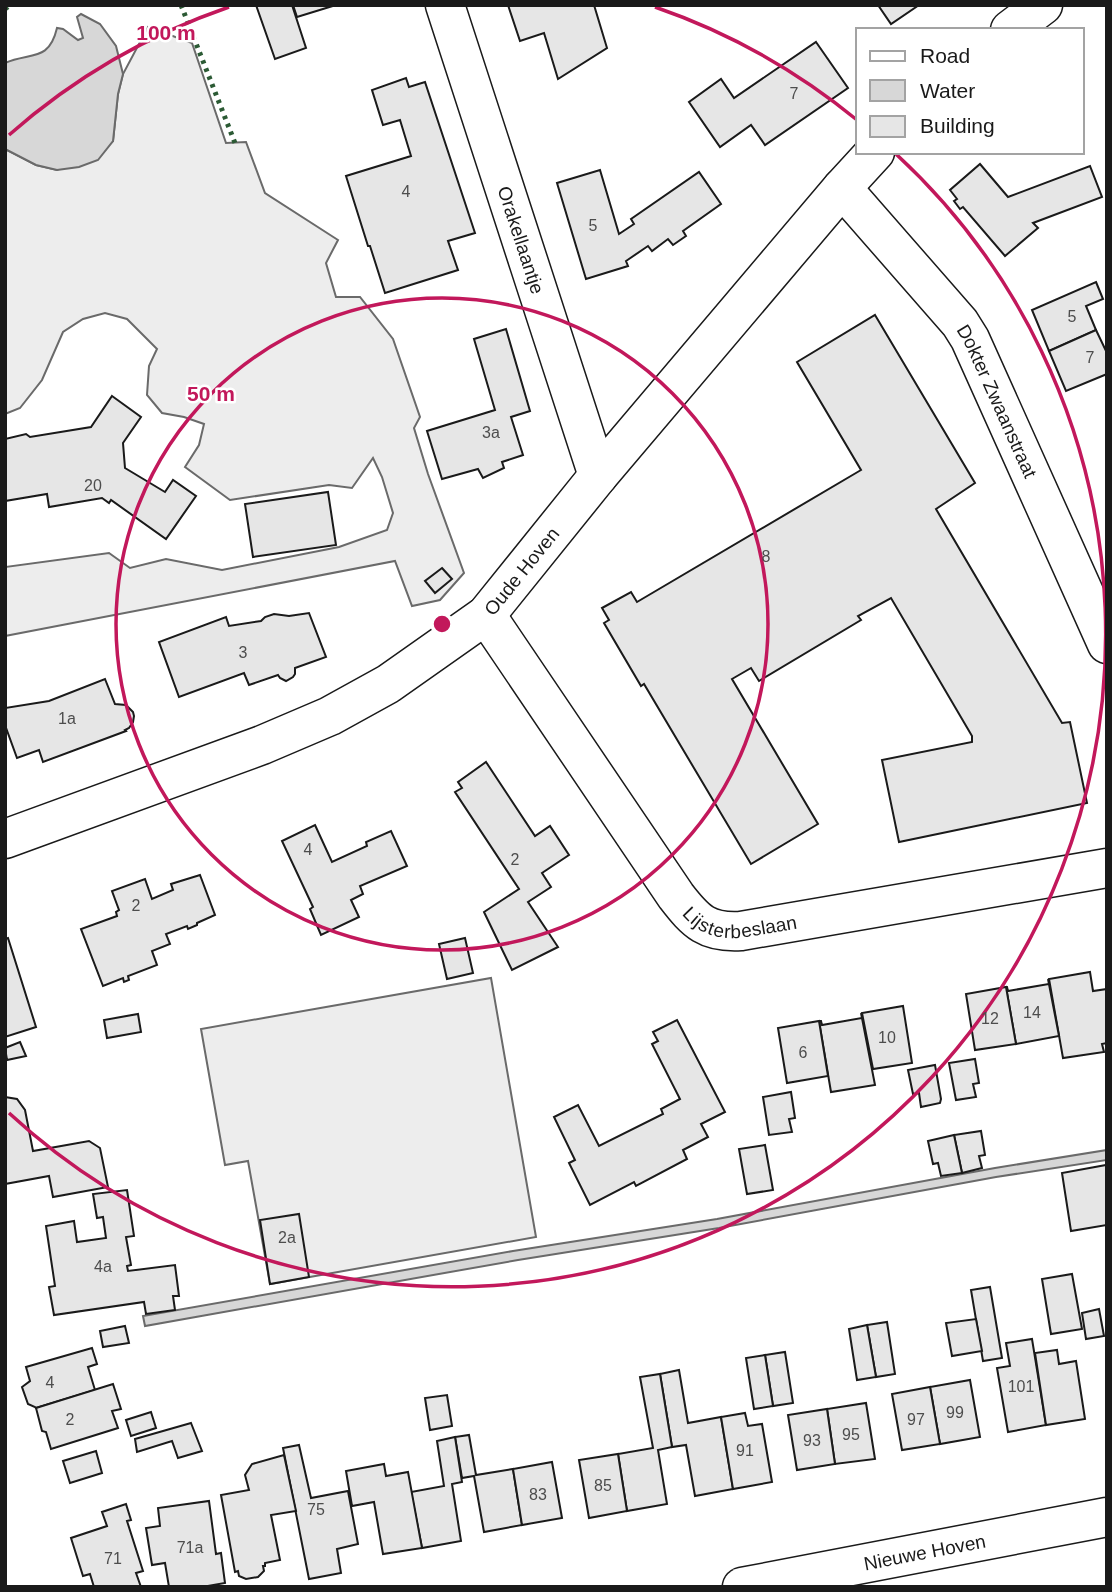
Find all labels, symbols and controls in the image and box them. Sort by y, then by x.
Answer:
text: 100 m [136,21,196,44]
legend [856,28,1084,154]
text: Road [920,44,970,67]
text: Water [920,79,975,102]
house number: 7 [790,85,799,102]
text: Building [920,114,995,137]
house number: 4 [402,183,411,200]
street label: Orakellaantje [494,184,548,297]
house number: 5 [589,217,598,234]
house number: 5 [1068,308,1077,325]
street label: Dokter Zwaanstraat [953,321,1041,482]
house number: 7 [1086,349,1095,366]
text: 50 m [187,382,235,405]
house number: 3a [482,424,500,441]
house number: 20 [84,477,102,494]
street label: Oude Hoven [480,523,563,620]
house number: 8 [762,548,771,565]
centre of rings [430,612,454,636]
house number: 3 [239,644,248,661]
house number: 1a [58,710,76,727]
house number: 4 [304,841,313,858]
house number: 2 [511,851,520,868]
house number: 2 [132,897,141,914]
street label: Lijsterbeslaan [679,903,798,942]
house number: 14 [1023,1004,1041,1021]
house number: 12 [981,1010,999,1027]
house number: 10 [878,1029,896,1046]
house number: 6 [799,1044,808,1061]
house number: 2a [278,1229,296,1246]
house number: 4a [94,1258,112,1275]
house number: 4 [46,1374,55,1391]
house number: 101 [1008,1378,1034,1395]
house number: 99 [946,1404,964,1421]
house number: 2 [66,1411,75,1428]
house number: 97 [907,1411,925,1428]
house number: 95 [842,1426,860,1443]
house number: 93 [803,1432,821,1449]
house number: 91 [736,1442,754,1459]
house number: 85 [594,1477,612,1494]
house number: 83 [529,1486,547,1503]
house number: 75 [307,1501,325,1518]
street label: Nieuwe Hoven [862,1530,987,1574]
house number: 71a [177,1539,203,1556]
house number: 71 [104,1550,122,1567]

